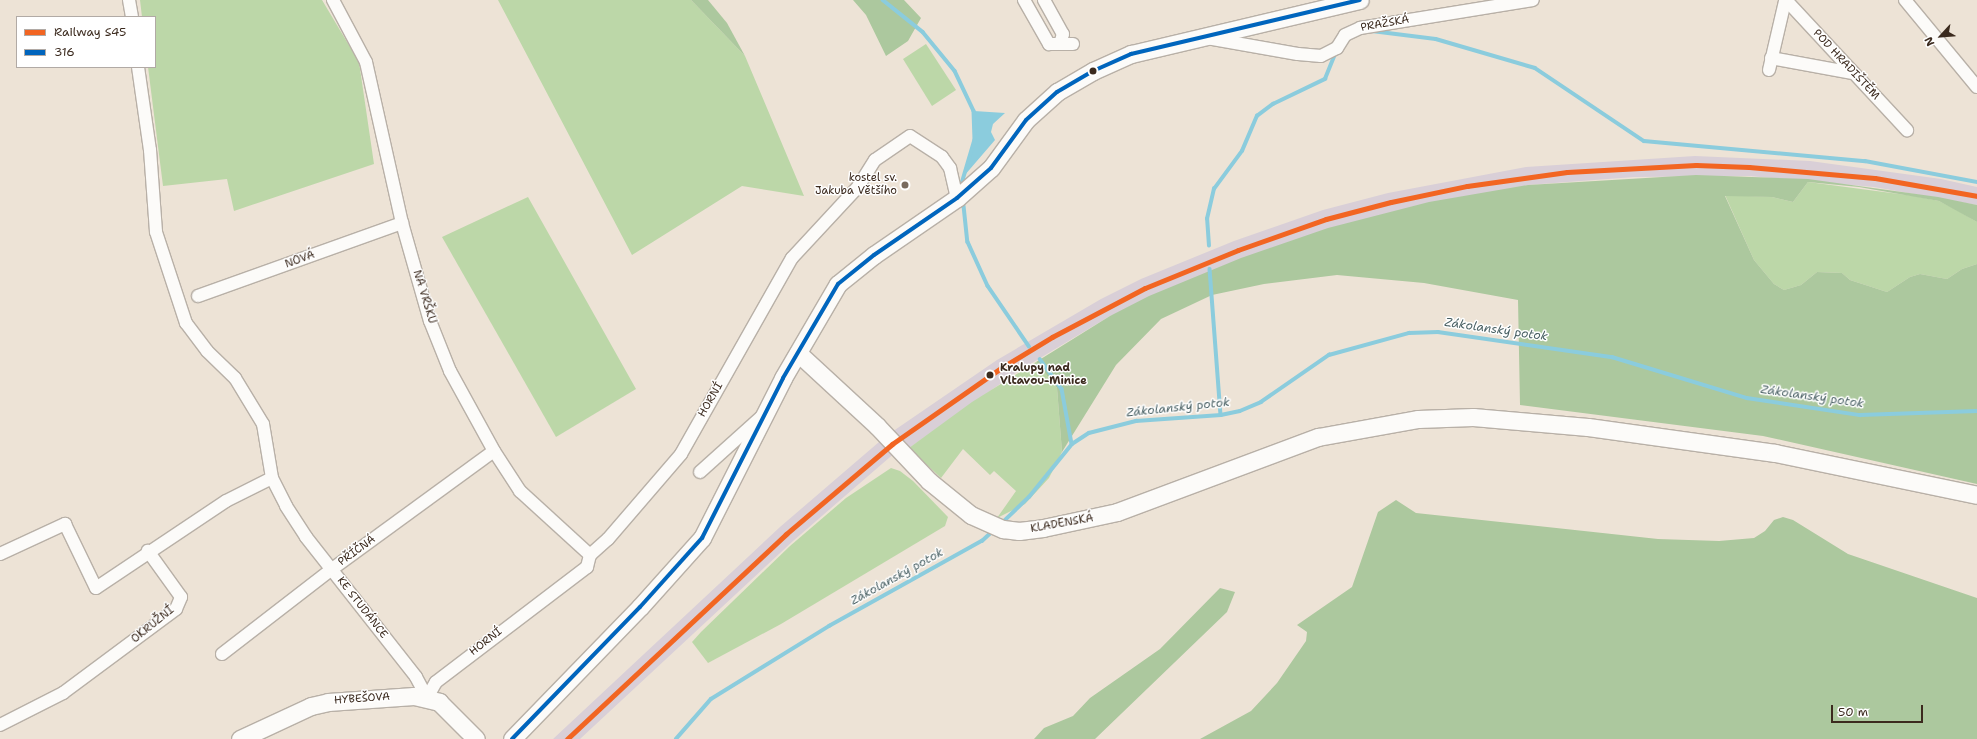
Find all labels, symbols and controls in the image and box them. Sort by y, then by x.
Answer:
street label: PRAŽSKÁ [1360,13,1410,35]
legend [16,16,156,68]
north arrow [1921,16,1961,56]
text: Railway S45 [54,24,126,40]
street label: POD HRADIŠTĚM [1810,27,1882,103]
text: N [1921,34,1938,49]
text: 316 [54,44,75,60]
unlabelled marker [1088,66,1098,76]
place label: kostel sv. Jakuba Většího [815,172,897,198]
marker: kostel sv. Jakuba Většího [900,180,910,190]
street label: NOVÁ [283,249,317,271]
street label: NA VRŠKU [410,269,438,325]
water label: Zákolanský potok [1443,316,1549,344]
place label: Kralupy nad Vltavou-Minice [1000,362,1087,388]
marker: Kralupy nad Vltavou-Minice [983,368,997,382]
street label: HORNÍ [696,380,726,420]
water label: Zákolanský potok [1759,383,1865,411]
water label: Zákolanský potok [1126,395,1230,421]
street label: KLADENSKÁ [1029,512,1095,536]
street label: PŘÍČNÁ [336,533,378,569]
water label: Zákolanský potok [848,545,946,609]
street label: KE STUDÁNCE [334,575,390,641]
street label: OKRUŽNÍ [129,604,177,646]
street label: HORNÍ [467,625,505,659]
street label: HYBEŠOVA [333,690,391,708]
scale bar [1833,697,1925,723]
text: 50 m [1838,704,1868,720]

